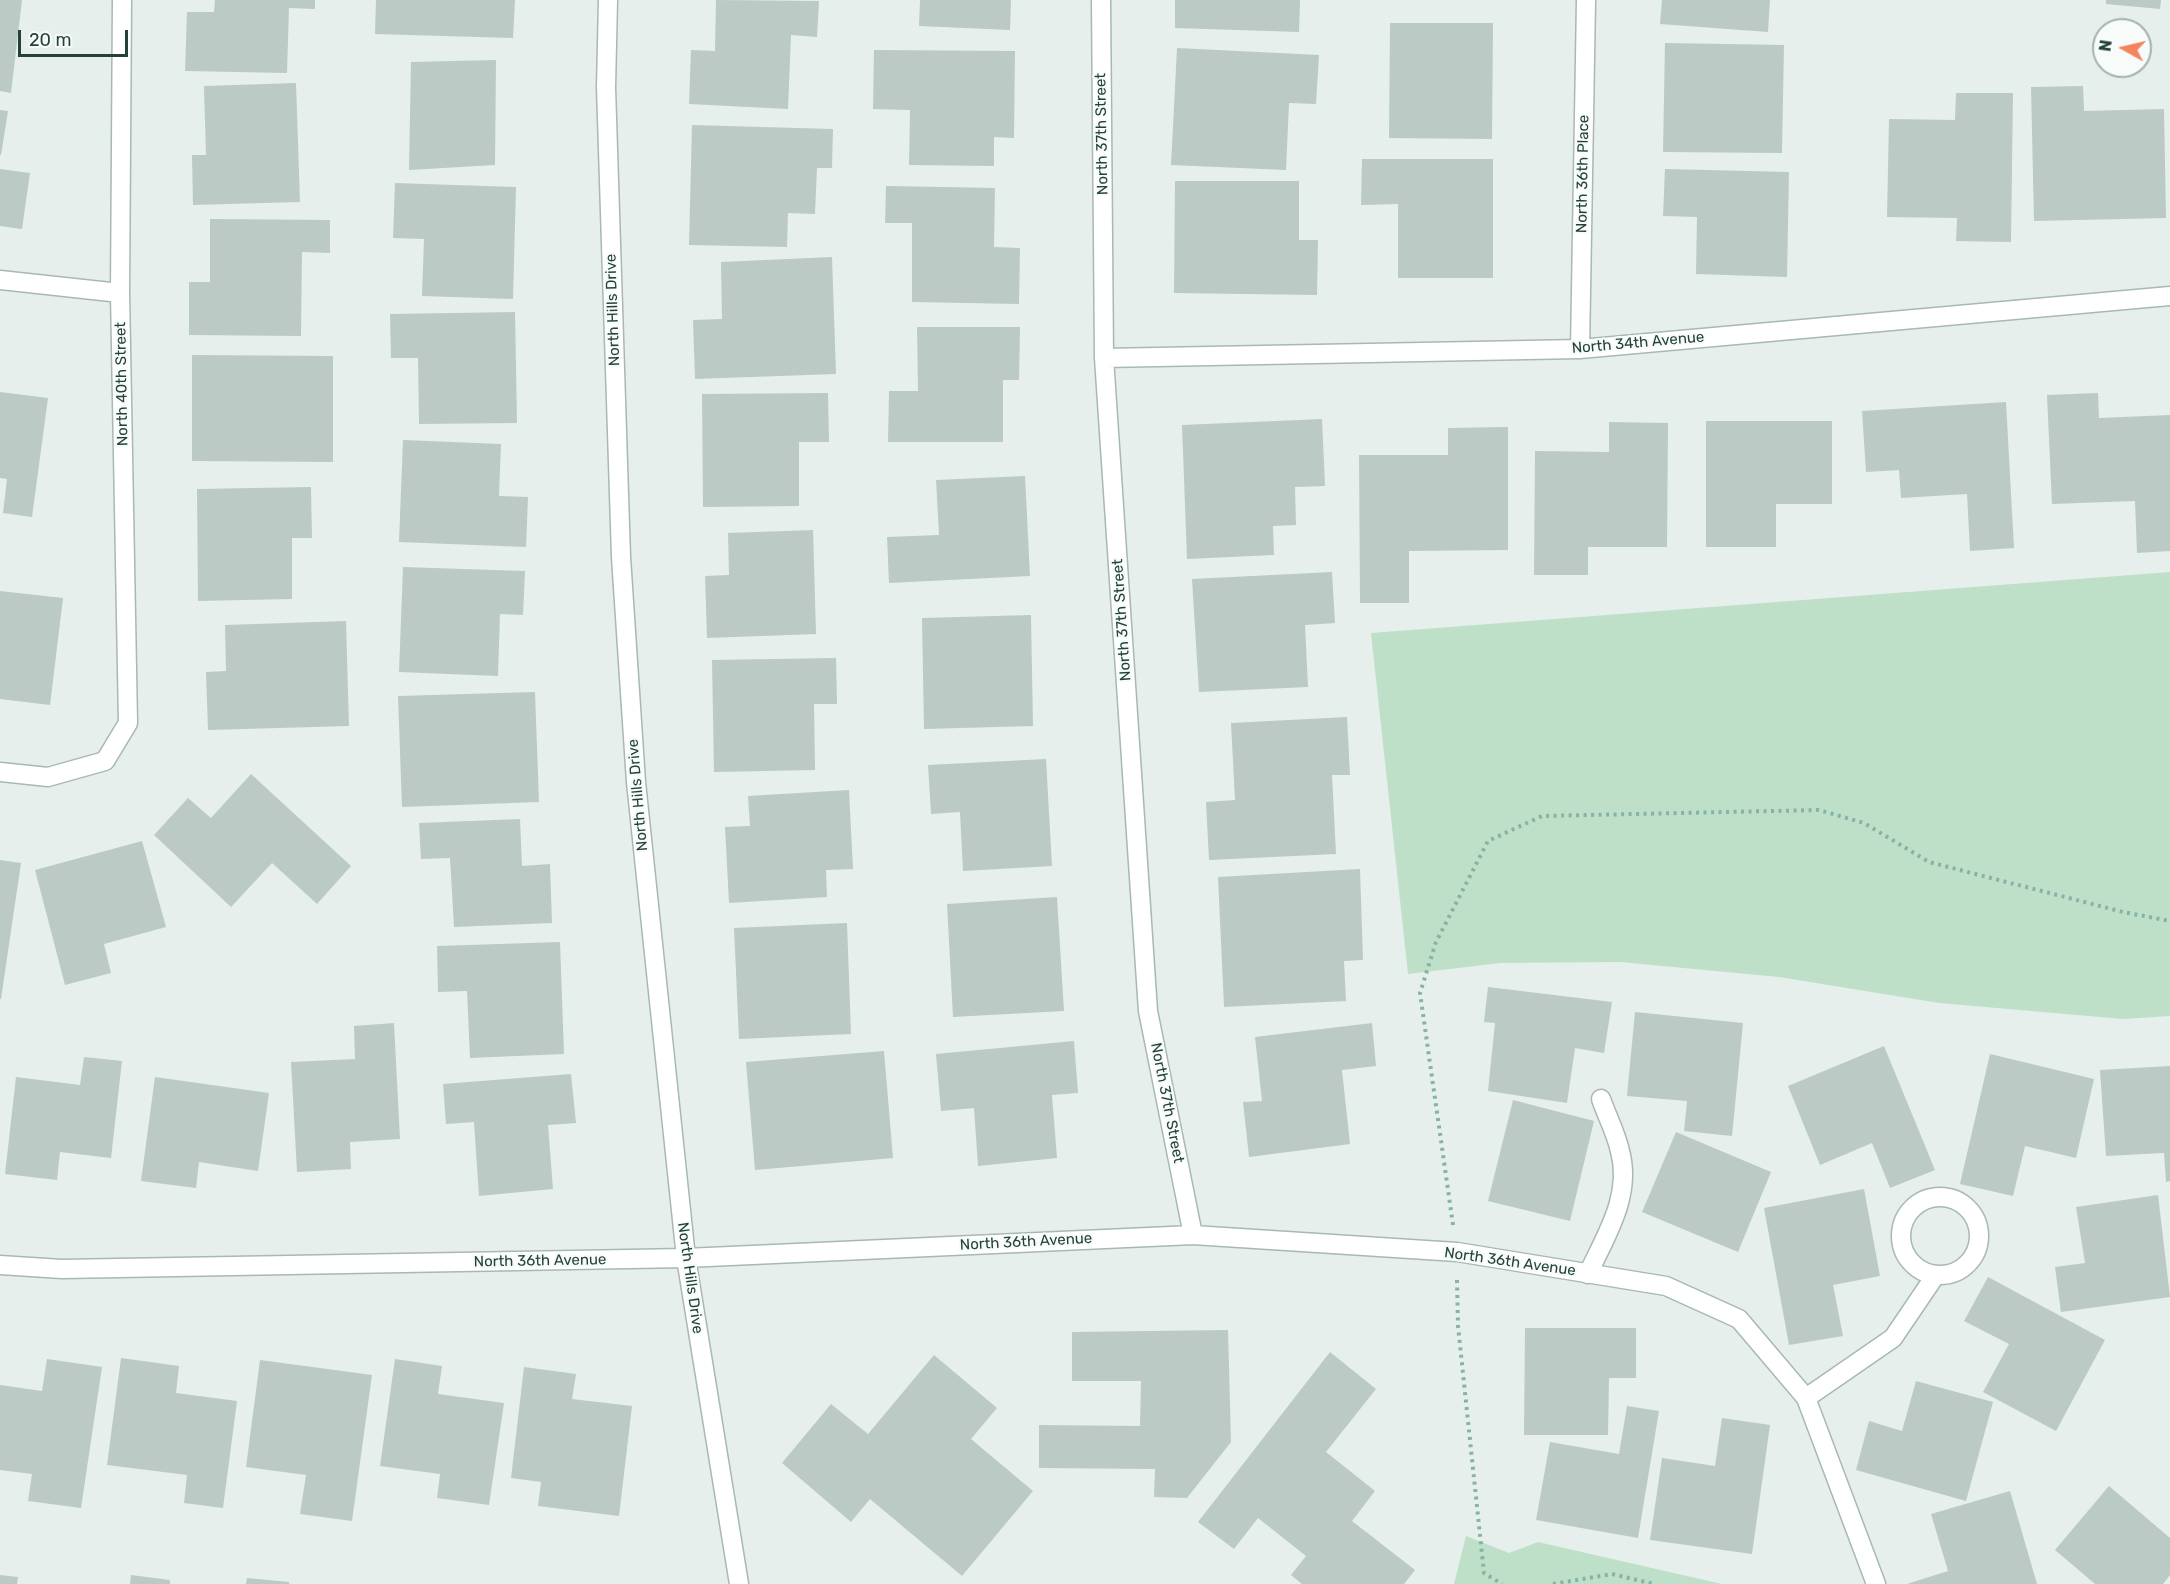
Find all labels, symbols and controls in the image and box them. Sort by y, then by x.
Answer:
scale bar [21,18,130,56]
north arrow [2092,18,2152,78]
text: 20 m [29,29,71,51]
text: N [2095,39,2116,53]
street label: North 37th Street [1092,73,1112,195]
street label: North 36th Place [1573,115,1593,233]
street label: North Hills Drive [602,253,624,367]
street label: North 40th Street [112,322,132,446]
street label: North 34th Avenue [1571,328,1705,358]
street label: North 37th Street [1109,558,1135,682]
street label: North Hills Drive [624,738,652,852]
street label: North 37th Street [1147,1041,1187,1165]
street label: North Hills Drive [673,1221,707,1335]
street label: North 36th Avenue [959,1230,1093,1254]
street label: North 36th Avenue [1443,1244,1577,1280]
street label: North 36th Avenue [474,1251,606,1271]

